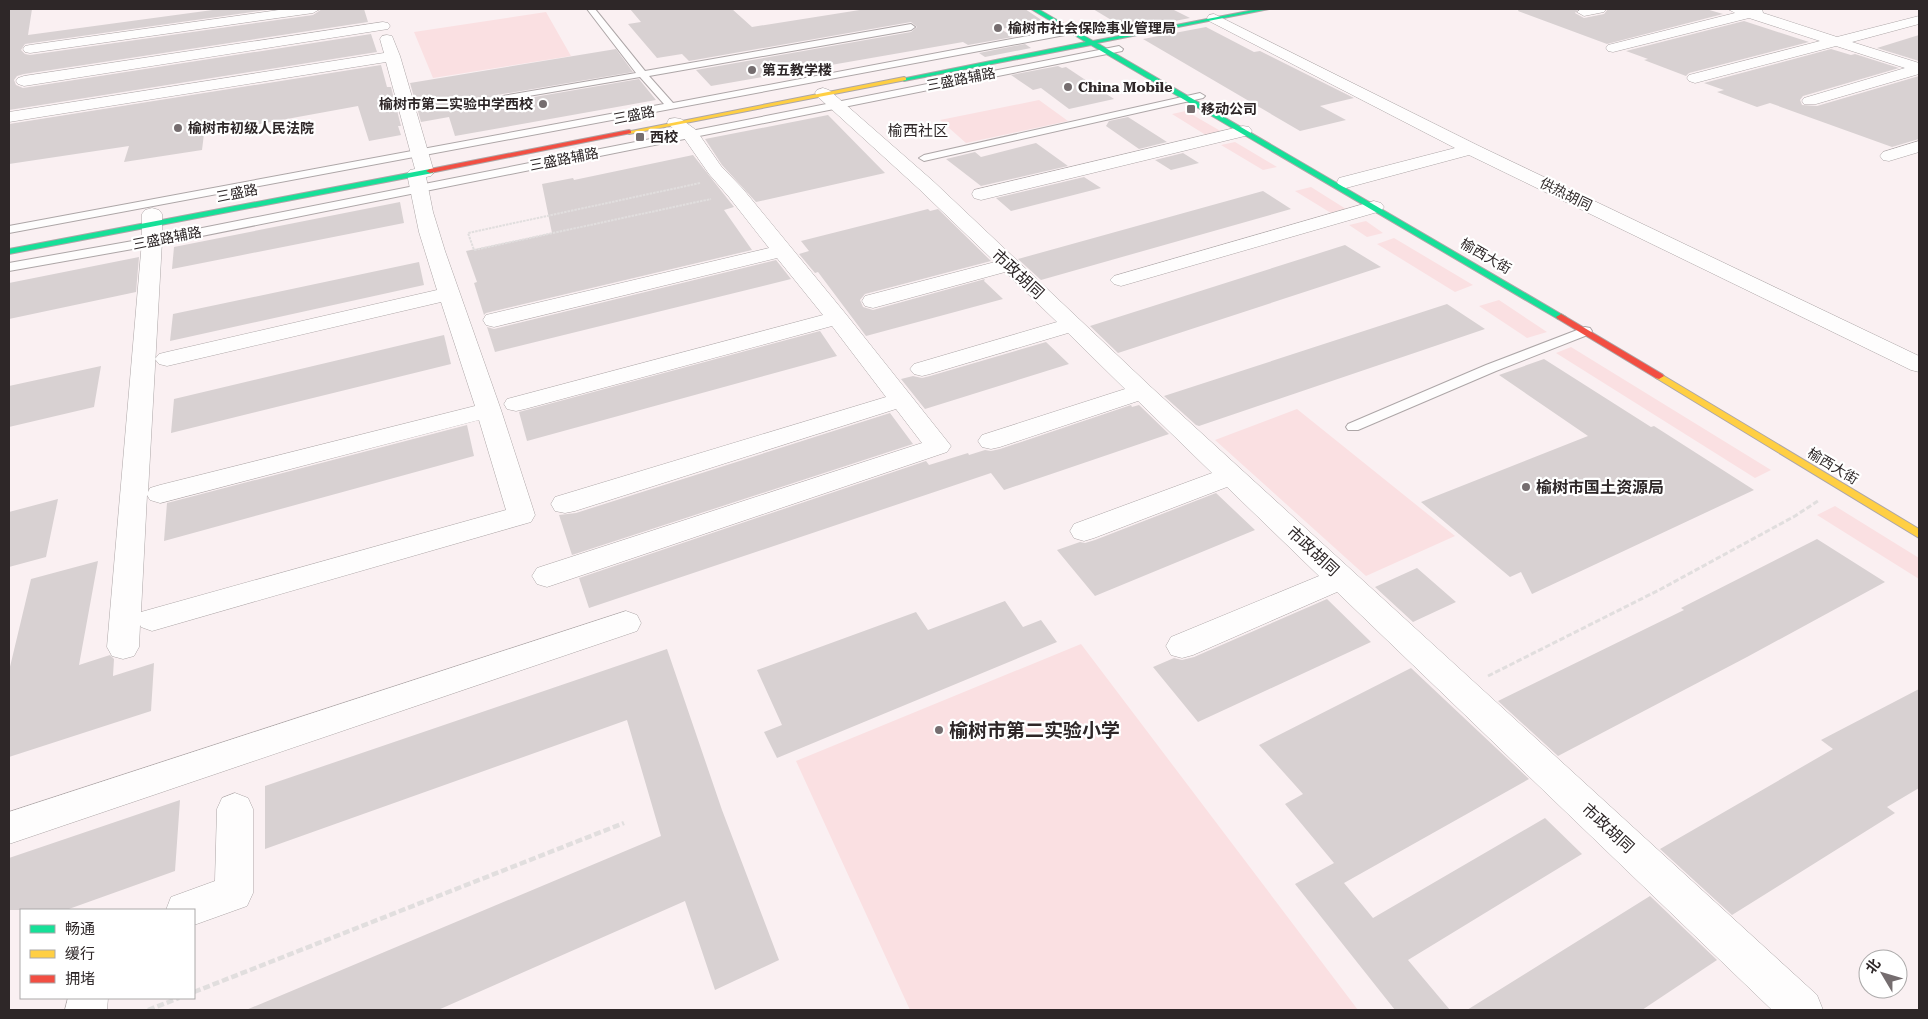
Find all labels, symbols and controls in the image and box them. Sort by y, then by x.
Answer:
place label: 榆树市社会保险事业管理局 [1008,20,1176,36]
marker: 榆树市社会保险事业管理局 [992,22,1004,34]
place label: 第五教学楼 [762,62,832,78]
marker: 第五教学楼 [746,64,758,76]
street label: 三盛路辅路 [925,64,997,94]
place label: China Mobile [1078,79,1172,95]
marker: China Mobile [1062,81,1074,93]
place label: 榆树市第二实验中学西校 [379,96,533,112]
marker: 榆树市第二实验中学西校 [537,98,549,110]
place label: 移动公司 [1201,101,1257,117]
street label: 三盛路 [612,103,656,127]
marker: 移动公司 [1185,103,1197,115]
place label: 榆树市初级人民法院 [188,120,314,136]
marker: 榆树市初级人民法院 [172,122,184,134]
district label: 榆西社区 [888,122,948,140]
place label: 西校 [650,129,678,145]
marker: 西校 [634,131,646,143]
street label: 三盛路辅路 [528,144,600,174]
street label: 供热胡同 [1537,175,1595,213]
street label: 三盛路 [215,181,259,205]
street label: 三盛路辅路 [131,223,203,253]
street label: 榆西大街 [1458,235,1514,277]
street label: 市政胡同 [988,245,1048,303]
street label: 榆西大街 [1805,445,1861,487]
place label: 榆树市国土资源局 [1536,478,1664,497]
marker: 榆树市国土资源局 [1520,481,1532,493]
street label: 市政胡同 [1283,522,1343,580]
place label: 榆树市第二实验小学 [949,719,1120,742]
marker: 榆树市第二实验小学 [933,724,945,736]
street label: 市政胡同 [1578,799,1638,857]
legend [20,909,195,999]
text: 畅通 [65,920,95,938]
text: 缓行 [65,945,95,963]
north arrow [1858,949,1908,999]
text: 北 [1862,956,1883,976]
text: 拥堵 [65,970,95,988]

